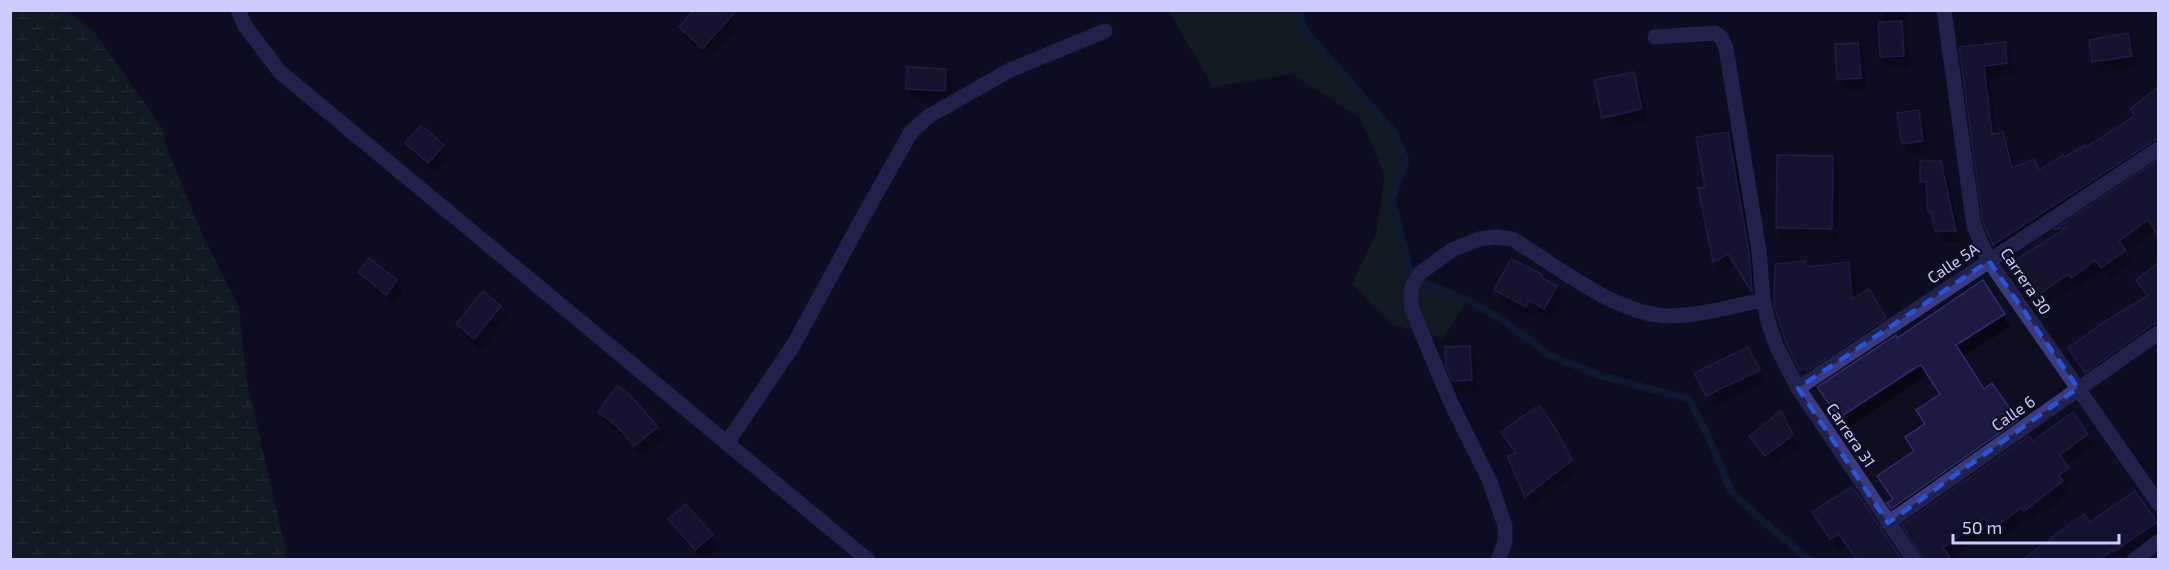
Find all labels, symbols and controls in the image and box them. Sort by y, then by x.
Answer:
street label: Calle 5A [1923,238,1982,287]
street label: Carrera 30 [1997,244,2056,318]
street label: Calle 6 [1987,391,2038,434]
street label: Carrera 31 [1823,399,1880,470]
scale bar [1953,507,2120,545]
text: 50 m [1962,516,2002,538]

